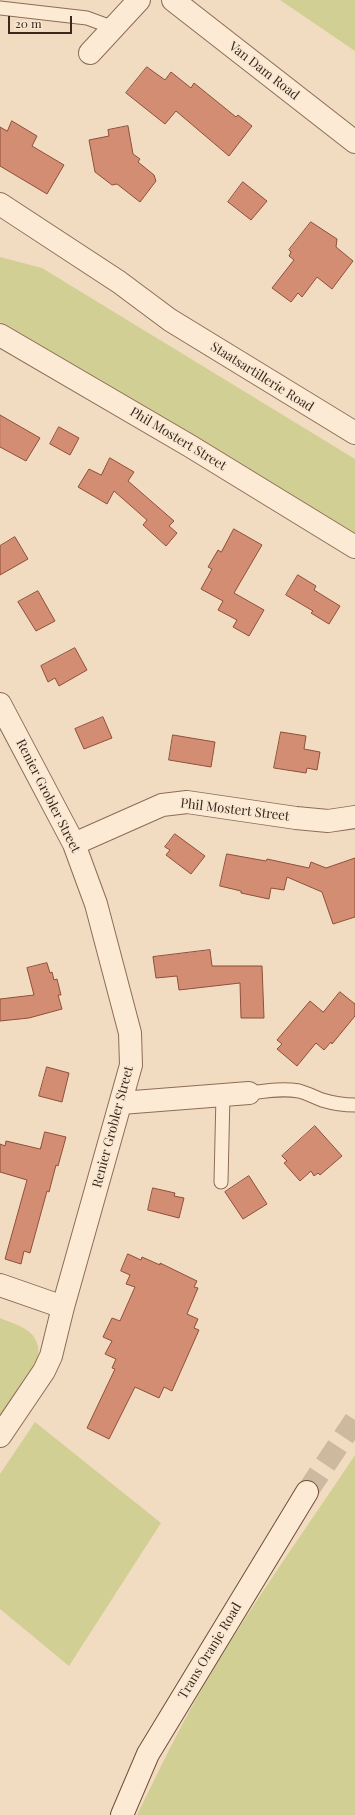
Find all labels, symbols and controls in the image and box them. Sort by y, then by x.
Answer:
scale bar [10,8,74,34]
text: 20 m [15,15,42,31]
street label: Van Dam Road [226,39,302,103]
street label: Staatsartillerie Road [208,339,316,415]
street label: Phil Mostert Street [127,404,229,474]
street label: Renier Grobler Street [13,737,83,855]
street label: Phil Mostert Street [180,796,290,824]
street label: Renier Grobler Street [89,1064,137,1190]
street label: Trans Oranje Road [175,1600,245,1702]

